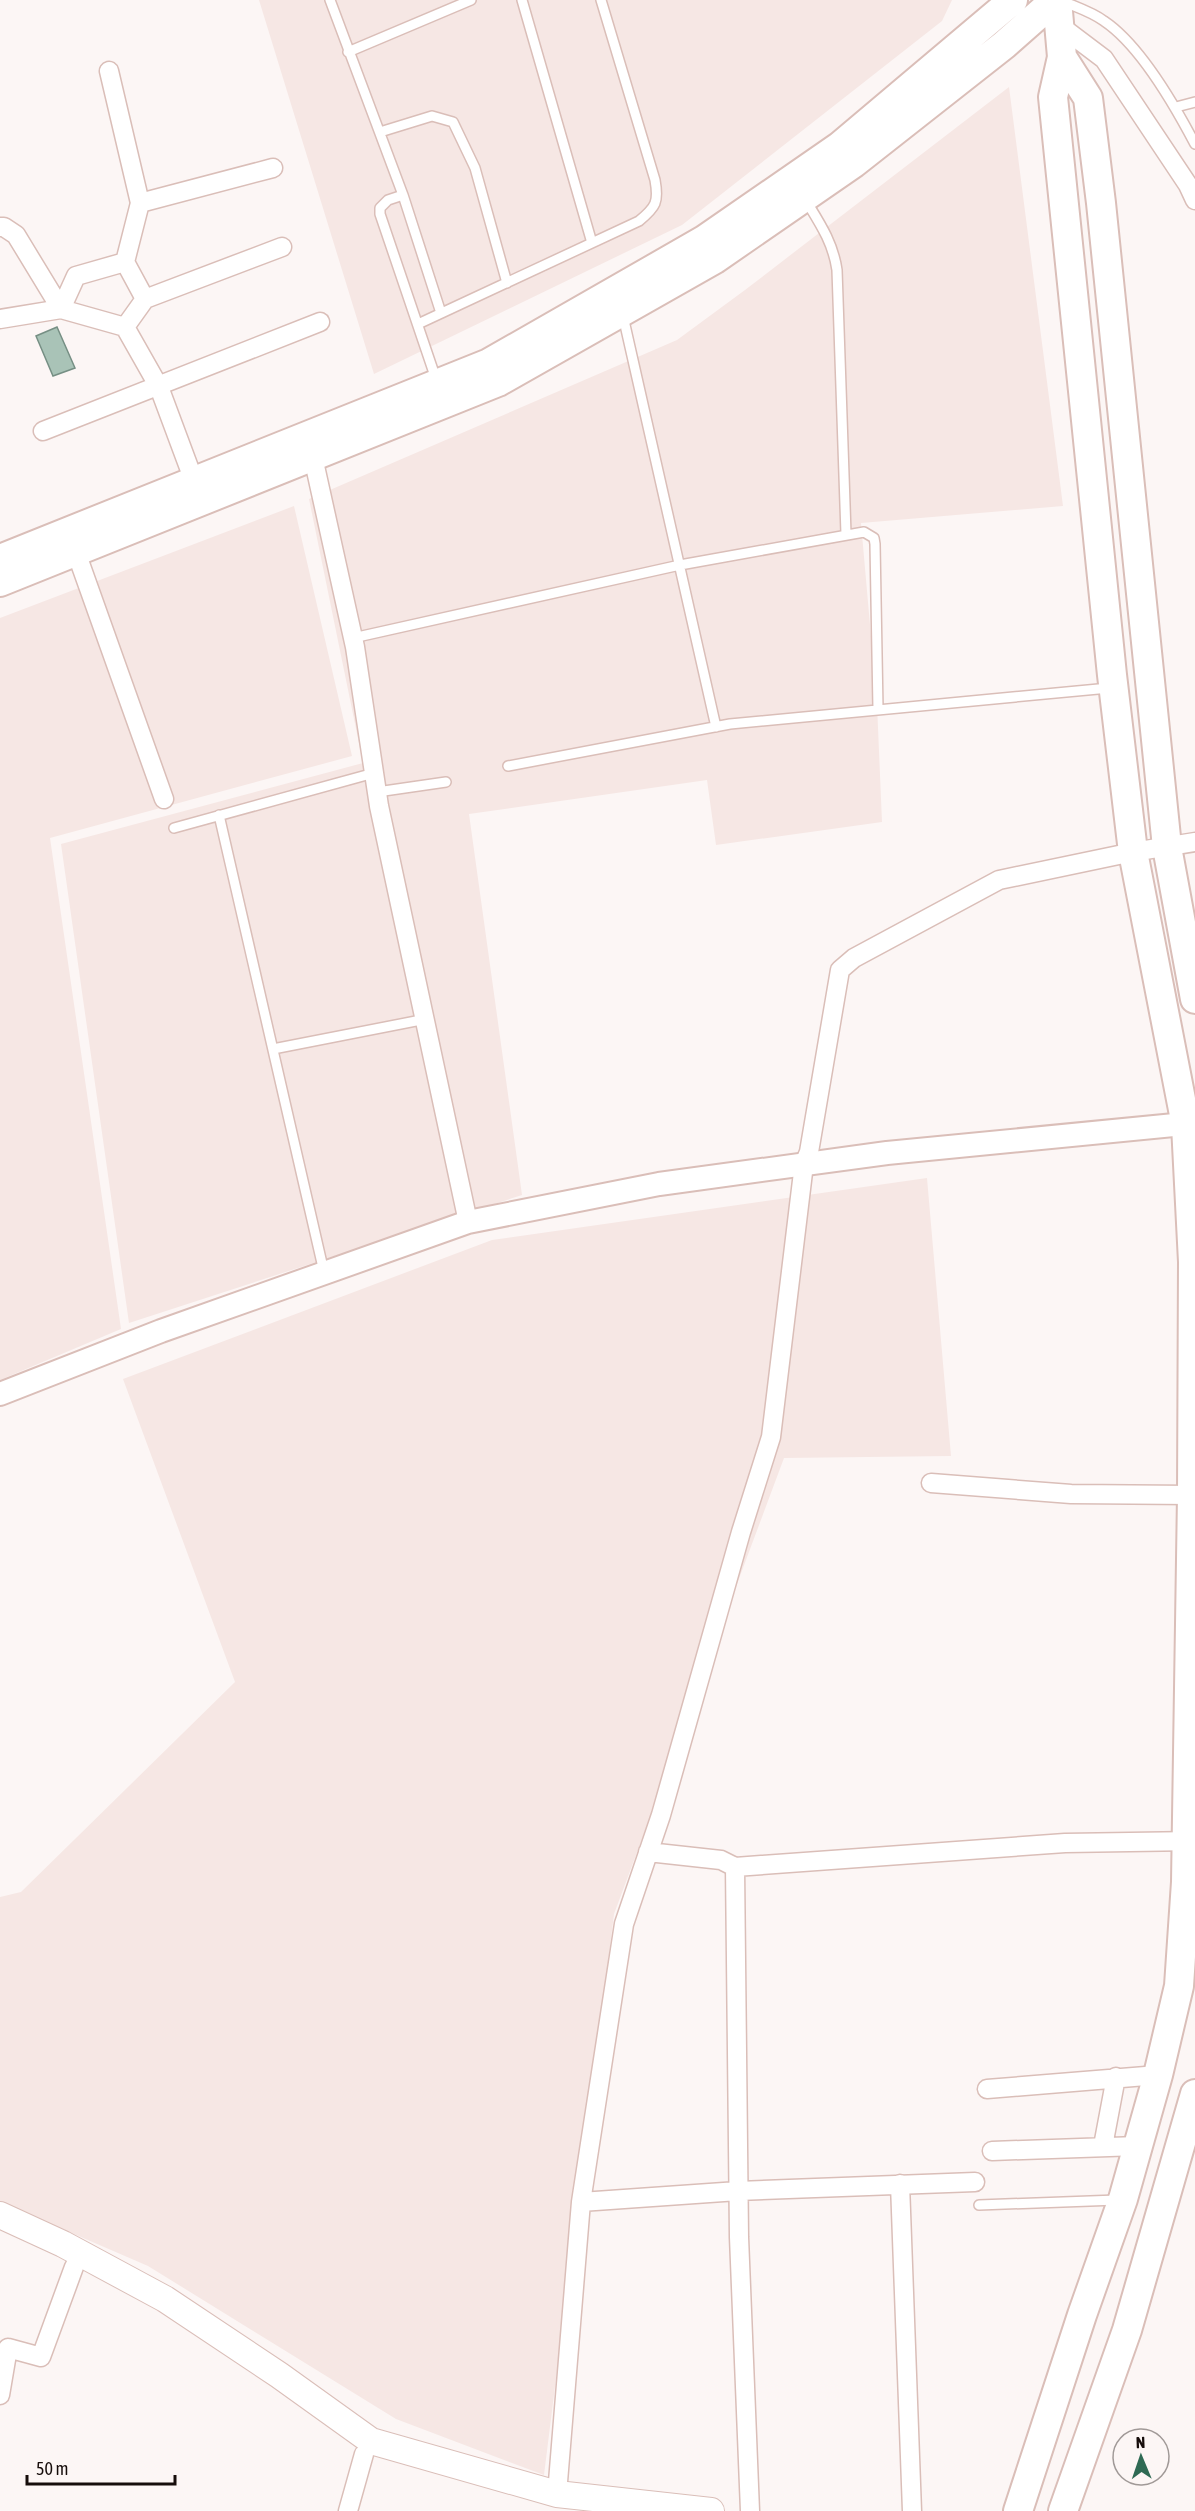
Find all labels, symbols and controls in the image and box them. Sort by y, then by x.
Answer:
north arrow [1111,2427,1171,2487]
text: N [1135,2433,1146,2451]
scale bar [27,2448,176,2486]
text: 50 m [36,2458,68,2479]

